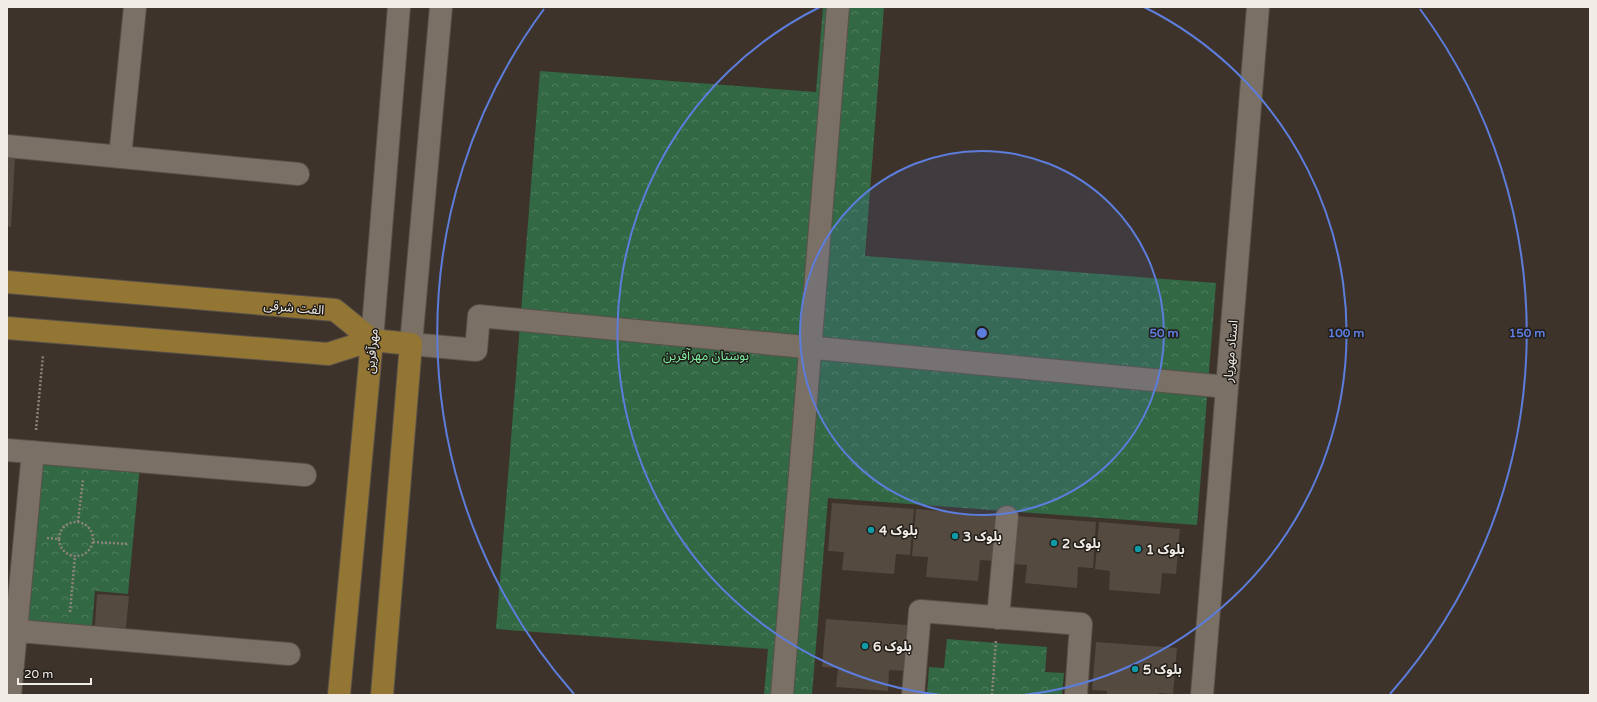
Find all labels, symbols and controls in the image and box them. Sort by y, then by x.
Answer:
street label: الفت شرقی [263,297,325,319]
street label: استاد مهریار [1220,319,1242,384]
centre of rings [975,326,989,340]
text: 50 m [1149,326,1179,340]
text: 100 m [1328,326,1364,340]
text: 150 m [1509,326,1545,340]
street label: مهرآفرین [362,328,382,374]
park label: بوستان مهرآفرین [663,348,749,364]
place label: بلوک 4 [879,523,918,539]
marker: بلوک 4 [866,525,876,535]
place label: بلوک 3 [963,529,1002,545]
marker: بلوک 3 [950,531,960,541]
place label: بلوک 2 [1062,536,1101,552]
marker: بلوک 2 [1049,538,1059,548]
place label: بلوک 1 [1146,542,1185,558]
marker: بلوک 1 [1133,544,1143,554]
place label: بلوک 6 [873,639,912,655]
marker: بلوک 6 [860,641,870,651]
scale bar [18,660,91,686]
place label: بلوک 5 [1143,662,1182,678]
marker: بلوک 5 [1130,664,1140,674]
text: 20 m [24,667,53,681]

